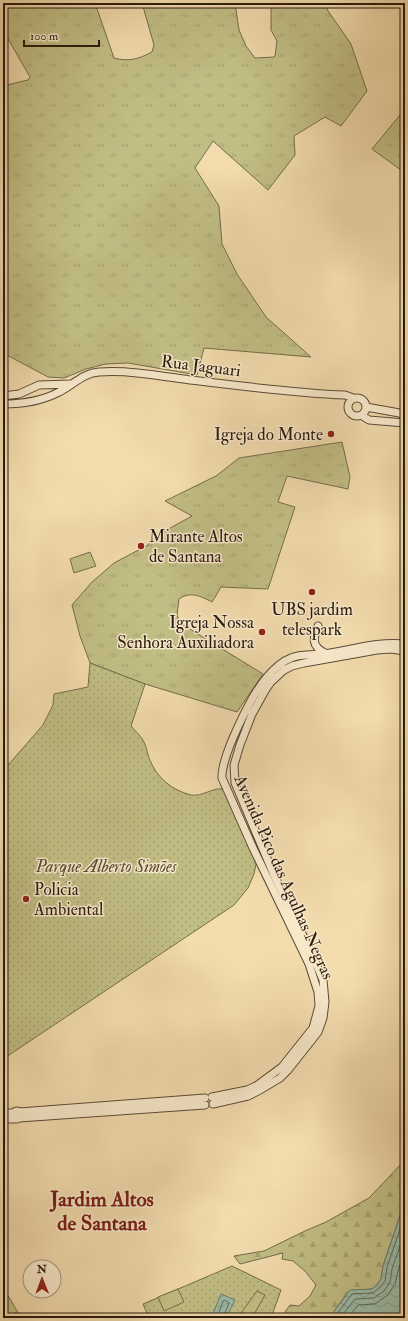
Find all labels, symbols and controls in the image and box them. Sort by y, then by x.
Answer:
scale bar [24,22,99,48]
text: 100 m [30,29,59,44]
street label: Rua Jaguari [160,351,242,382]
place label: Igreja do Monte [214,424,323,445]
marker: Igreja do Monte [326,429,336,439]
place label: Mirante Altos de Santana [149,526,243,567]
marker: Mirante Altos de Santana [136,541,146,551]
marker: UBS jardim telespark [307,587,317,597]
place label: UBS jardim telespark [271,599,353,641]
place label: Igreja Nossa Senhora Auxiliadora [117,612,255,653]
marker: Igreja Nossa Senhora Auxiliadora [257,627,267,637]
street label: Avenida Pico das Agulhas Negras [229,771,339,983]
park label: Parque Alberto Simões [35,856,177,877]
place label: Policia Ambiental [33,879,104,920]
marker: Policia Ambiental [21,894,31,904]
district label: Jardim Altos de Santana [49,1186,154,1237]
north arrow [22,1259,62,1299]
text: N [36,1263,48,1276]

